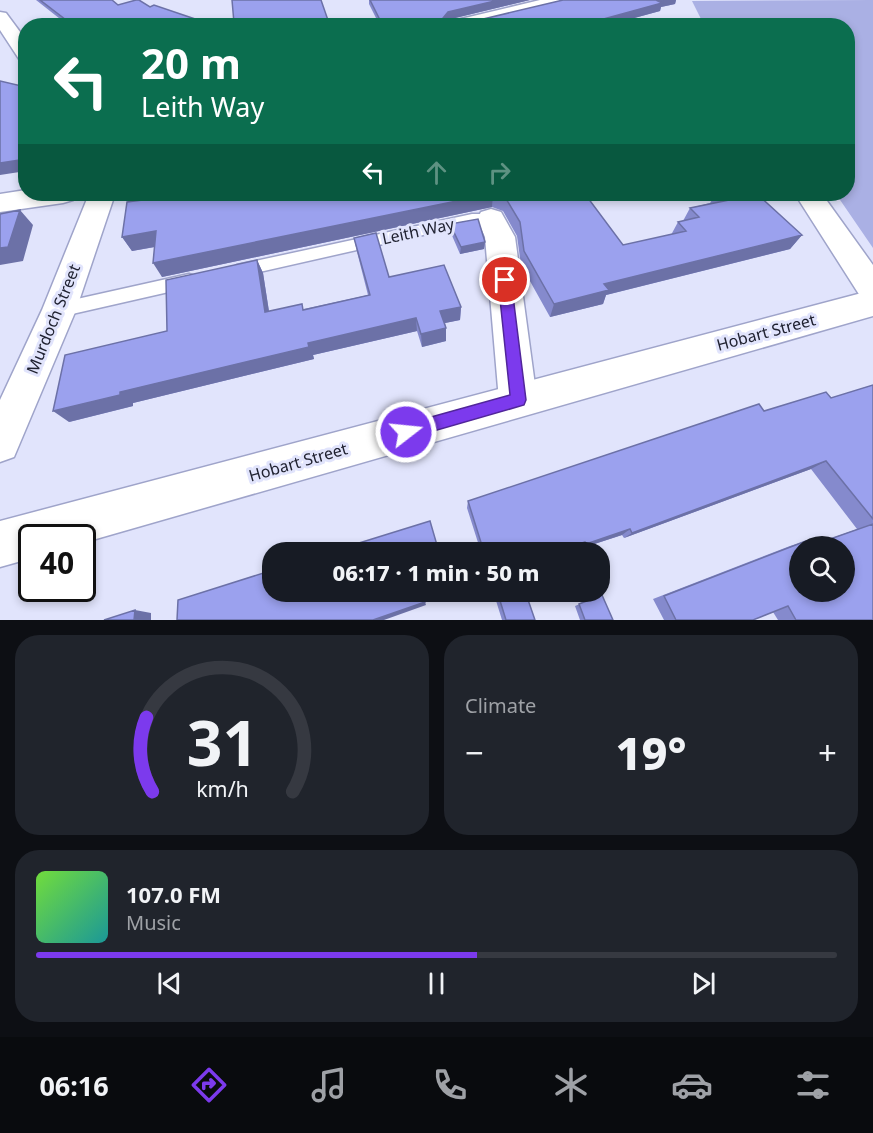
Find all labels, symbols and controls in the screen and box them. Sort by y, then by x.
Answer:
text: 20 m [141,34,241,91]
icon: left [42,42,120,120]
text: Leith Way [141,88,264,125]
icon: left [357,156,390,189]
icon: ahead [420,156,453,189]
icon: right [483,156,516,189]
street label: Leith Way [380,212,457,249]
pin [479,254,530,305]
street label: Murdoch Street [21,261,85,377]
icon: arrive [488,263,521,296]
street label: Hobart Street [714,308,818,356]
position arrow [374,400,438,464]
street label: Hobart Street [246,437,350,487]
speed limit sign: 40 [18,524,96,602]
map controls [789,536,855,602]
button: search [789,536,855,602]
text: 06:17 · 1 min · 50 m [333,557,539,587]
text: Climate [465,692,536,719]
text: 31 [186,699,258,784]
text: 19° [615,722,687,783]
text: − [465,730,484,775]
text: + [818,730,837,775]
text: km/h [196,774,248,803]
text: 107.0 FM [126,879,221,909]
text: Music [126,909,181,936]
icon: previous [153,967,186,1000]
icon: pause [420,967,453,1000]
icon: next [687,967,720,1000]
icon: directions [188,1064,230,1106]
icon: music [308,1064,350,1106]
icon: phone [429,1064,471,1106]
icon: climate [550,1064,592,1106]
icon: car [671,1064,713,1106]
icon: filters [792,1064,834,1106]
text: 06:16 [39,1067,109,1104]

